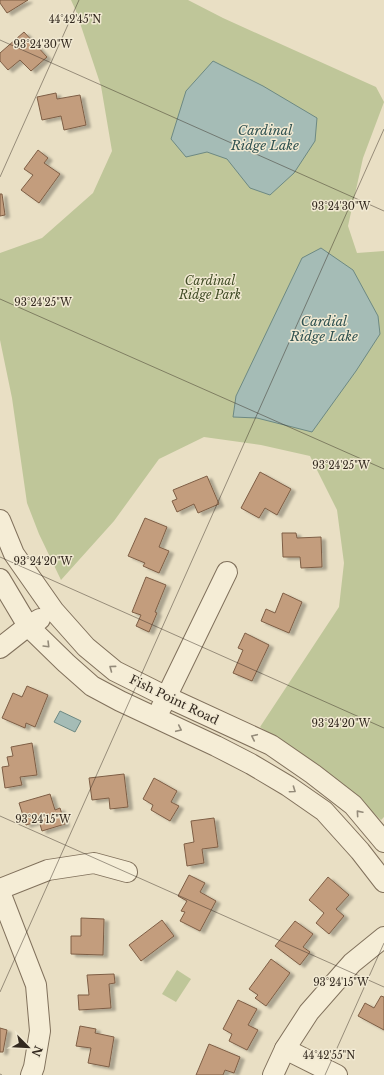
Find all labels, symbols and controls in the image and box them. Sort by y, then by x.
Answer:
text: 44°42'45"N [49,13,101,26]
text: 93°24'30"W [14,38,73,51]
water label: Cardinal Ridge Lake [230,122,299,154]
text: 93°24'30"W [312,200,371,213]
park label: Cardinal Ridge Park [178,273,241,302]
text: 93°24'25"W [14,296,72,309]
water label: Cardial Ridge Lake [289,313,358,345]
text: 93°24'25"W [312,459,370,472]
text: 93°24'20"W [14,555,73,568]
one-way arrow [42,640,50,648]
one-way arrow [109,666,116,673]
street label: Fish Point Road [127,671,221,728]
text: 93°24'20"W [312,717,371,730]
one-way arrow [175,724,182,732]
one-way arrow [250,734,258,742]
one-way arrow [289,785,296,792]
one-way arrow [356,810,363,817]
text: 93°24'15"W [15,813,71,826]
text: 93°24'15"W [313,976,369,989]
north arrow [8,1027,48,1067]
text: N [28,1043,46,1059]
text: 44°42'55"N [303,1049,355,1062]

